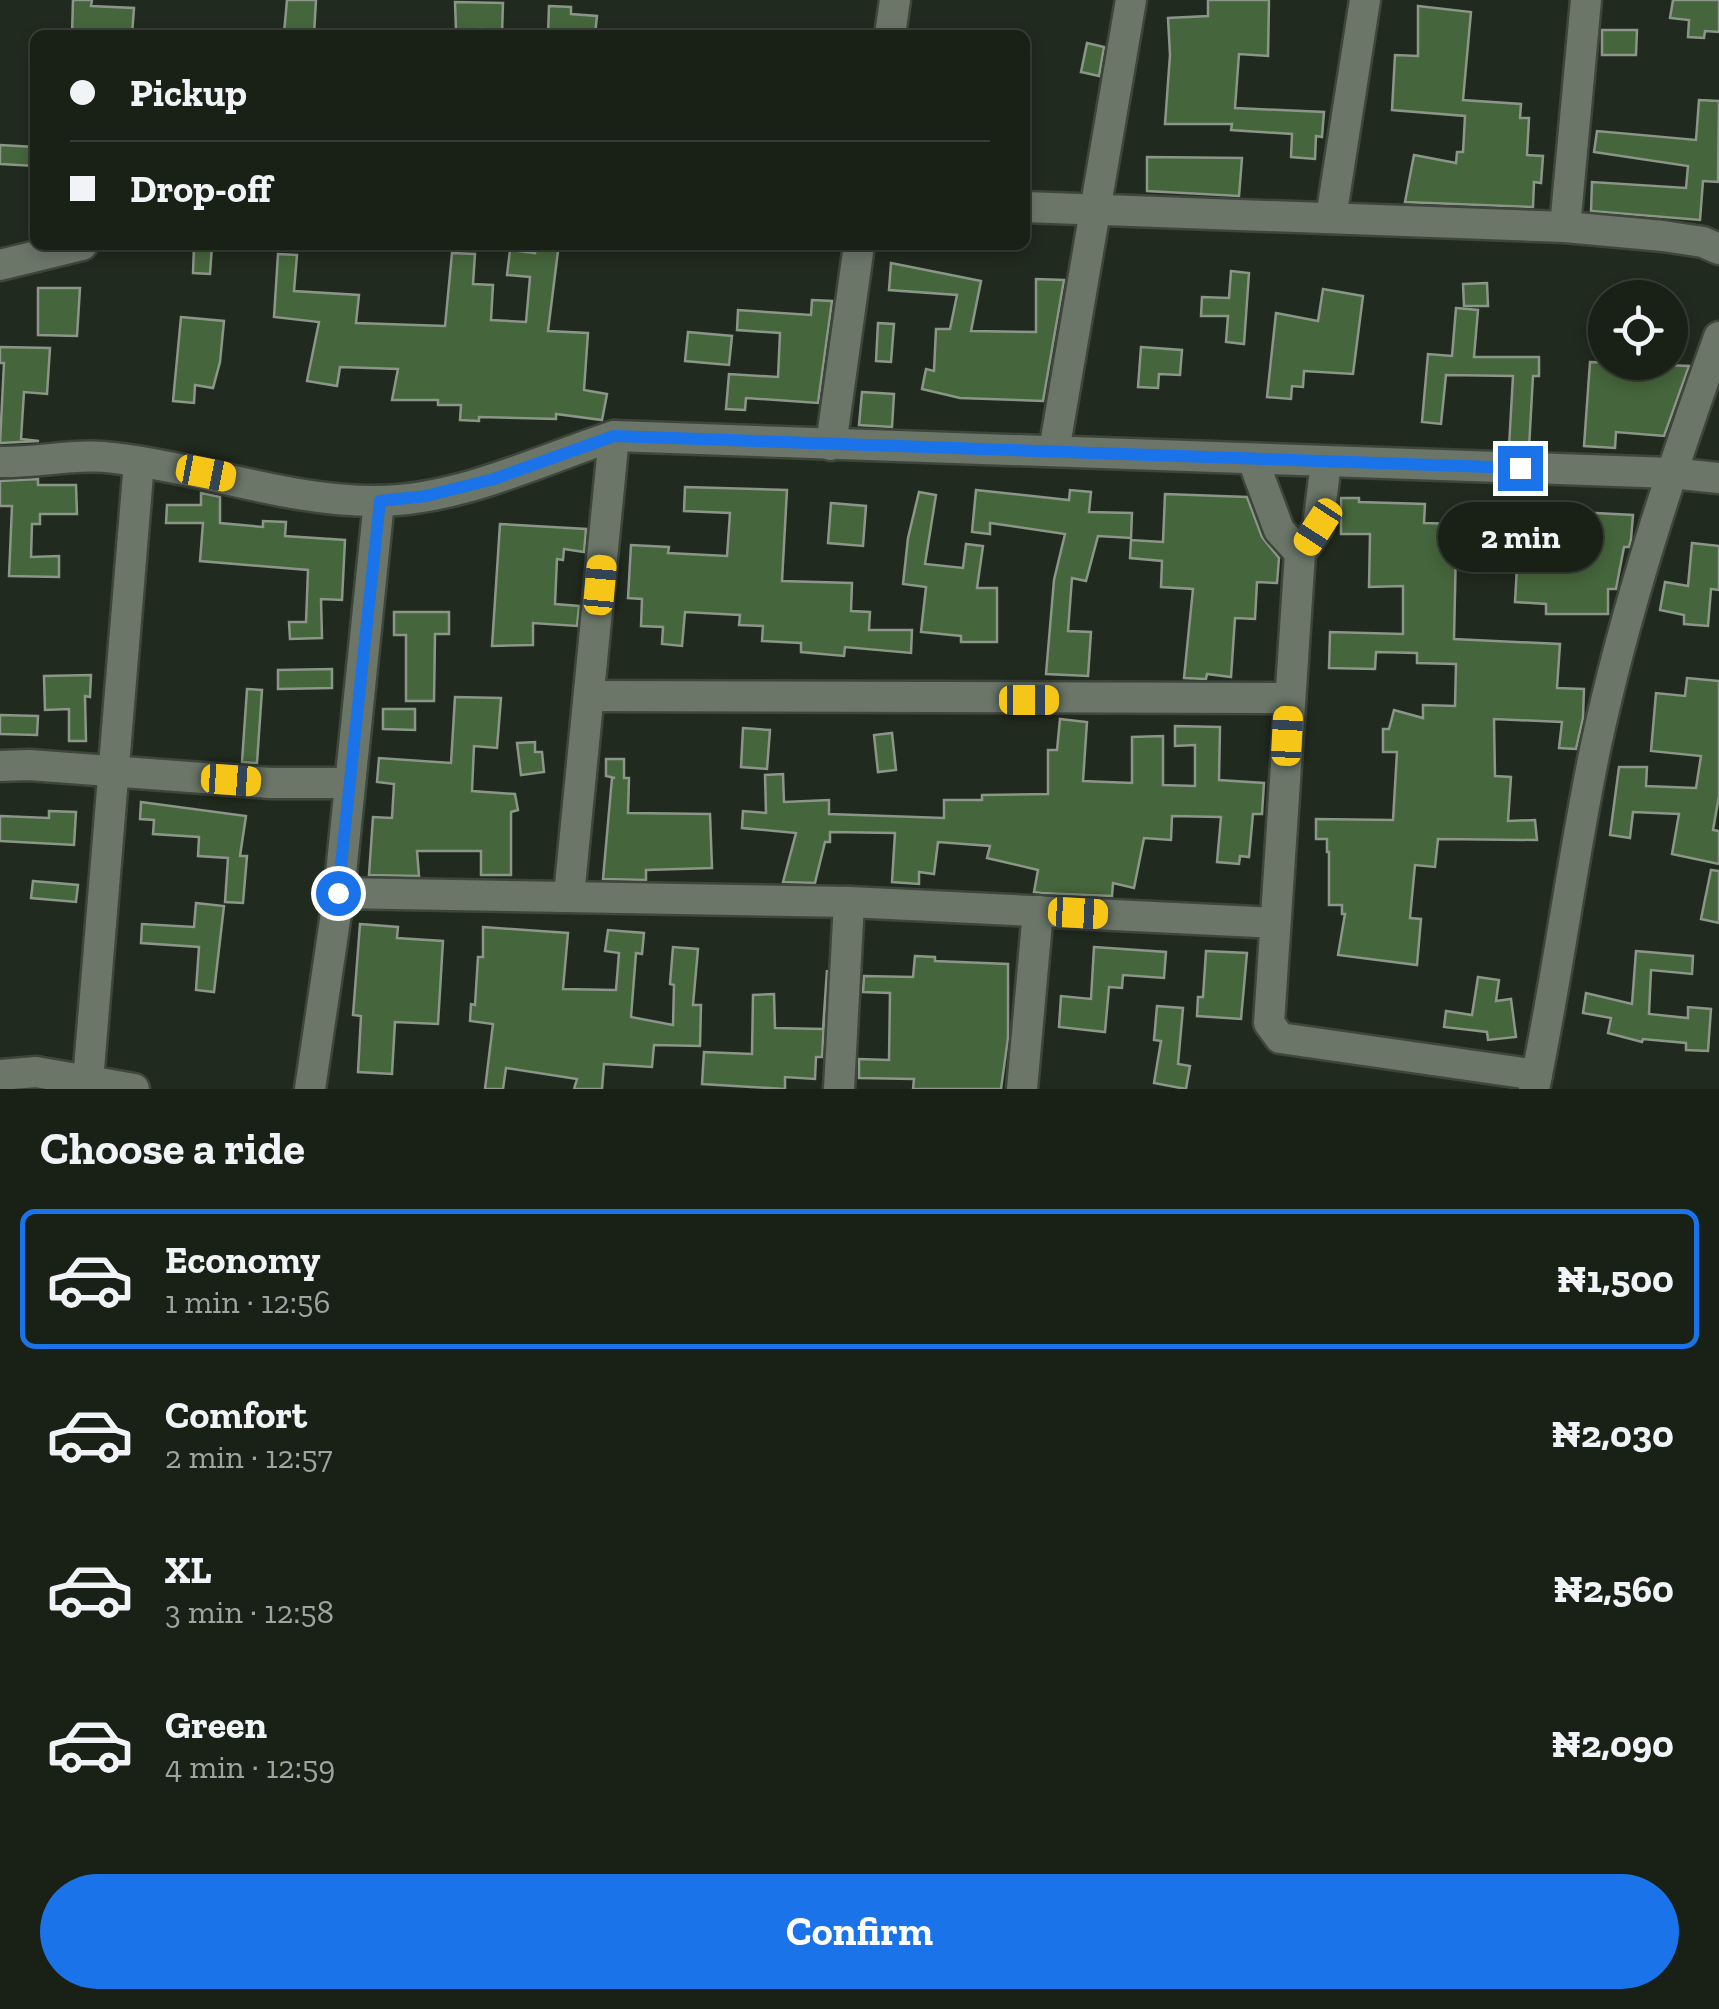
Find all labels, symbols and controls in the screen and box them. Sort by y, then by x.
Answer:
text: Pickup [130,70,247,116]
text: Drop-off [130,166,271,212]
map controls [1588,280,1688,380]
button: locate [1588,280,1688,380]
route end [1498,446,1543,491]
car [174,453,238,493]
car [1289,494,1347,560]
callout: 2 min [1438,503,1602,573]
text: 2 min [1481,518,1560,556]
car [582,554,618,616]
car [999,685,1059,715]
car [1270,705,1304,767]
car [200,763,262,797]
route start [316,871,361,916]
car [1047,896,1109,930]
text: Choose a ride [40,1122,305,1176]
icon: car [45,1234,135,1324]
text: Economy [165,1237,320,1283]
text: ₦1,500 [1557,1256,1674,1302]
text: 1 min · 12:56 [165,1283,330,1321]
icon: car [45,1389,135,1479]
text: Comfort [165,1392,307,1438]
text: ₦2,030 [1551,1411,1674,1457]
text: 2 min · 12:57 [165,1438,333,1476]
icon: car [45,1544,135,1634]
text: XL [165,1547,212,1593]
text: ₦2,560 [1553,1566,1674,1612]
text: 3 min · 12:58 [165,1593,334,1631]
icon: car [45,1699,135,1789]
text: Green [165,1702,267,1748]
text: ₦2,090 [1551,1721,1674,1767]
text: 4 min · 12:59 [165,1748,335,1786]
button: Confirm [40,1874,1679,1989]

